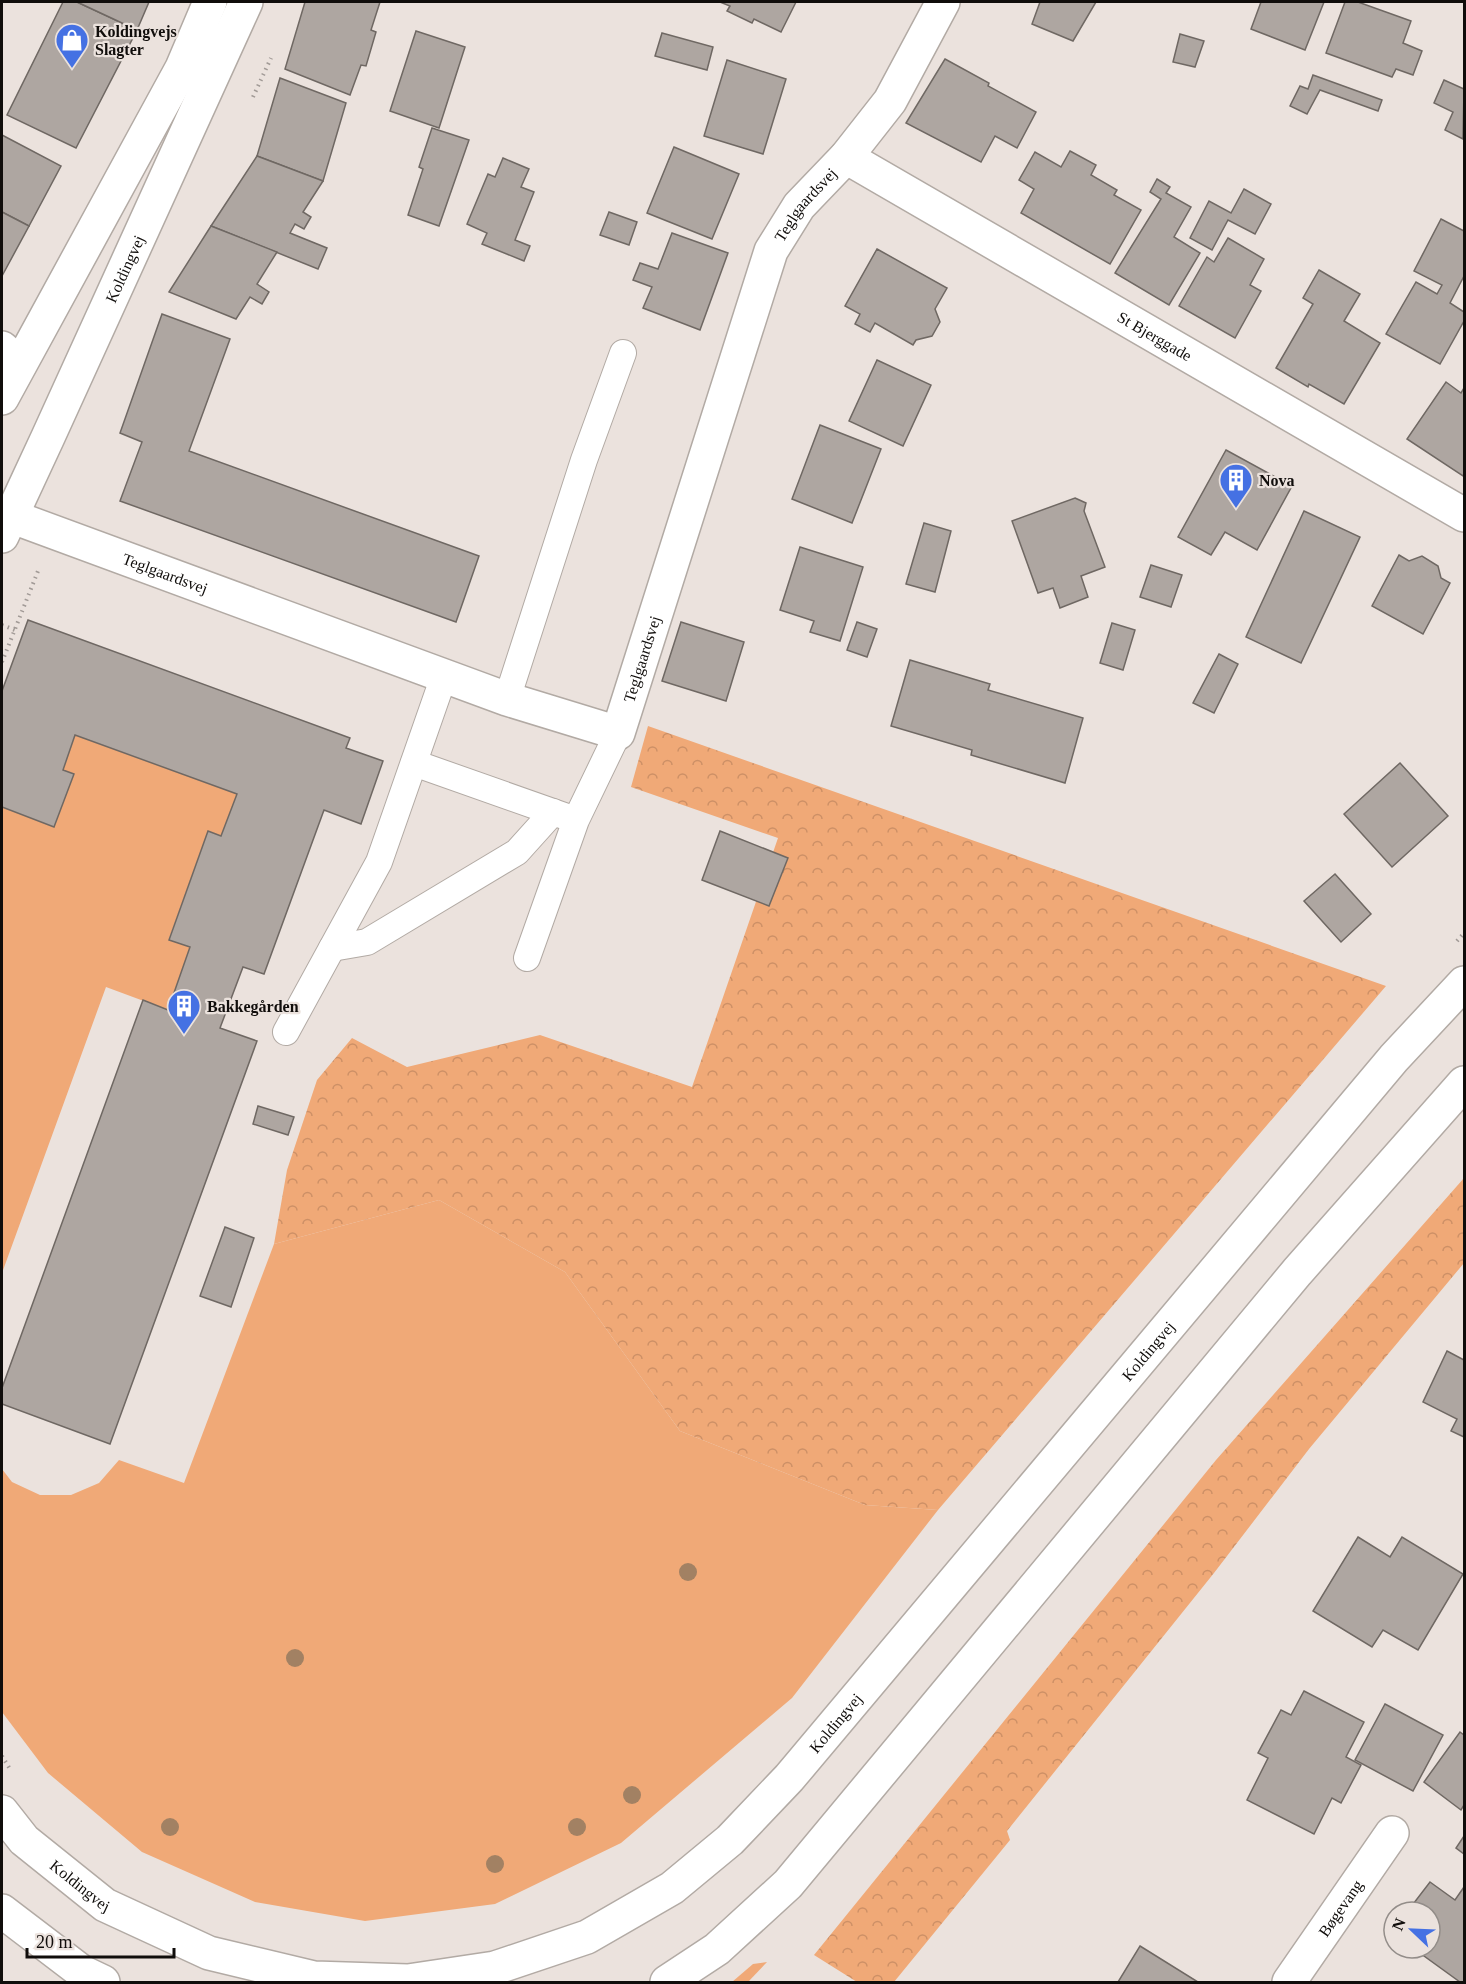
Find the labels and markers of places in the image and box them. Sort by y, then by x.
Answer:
shop icon: Koldingvejs Slagter [54,22,90,69]
place label: Koldingvejs Slagter [95,23,177,59]
building icon: Nova [1218,462,1254,509]
place label: Nova [1259,472,1295,489]
building icon: Bakkegården [166,988,202,1035]
place label: Bakkegården [207,998,299,1016]

